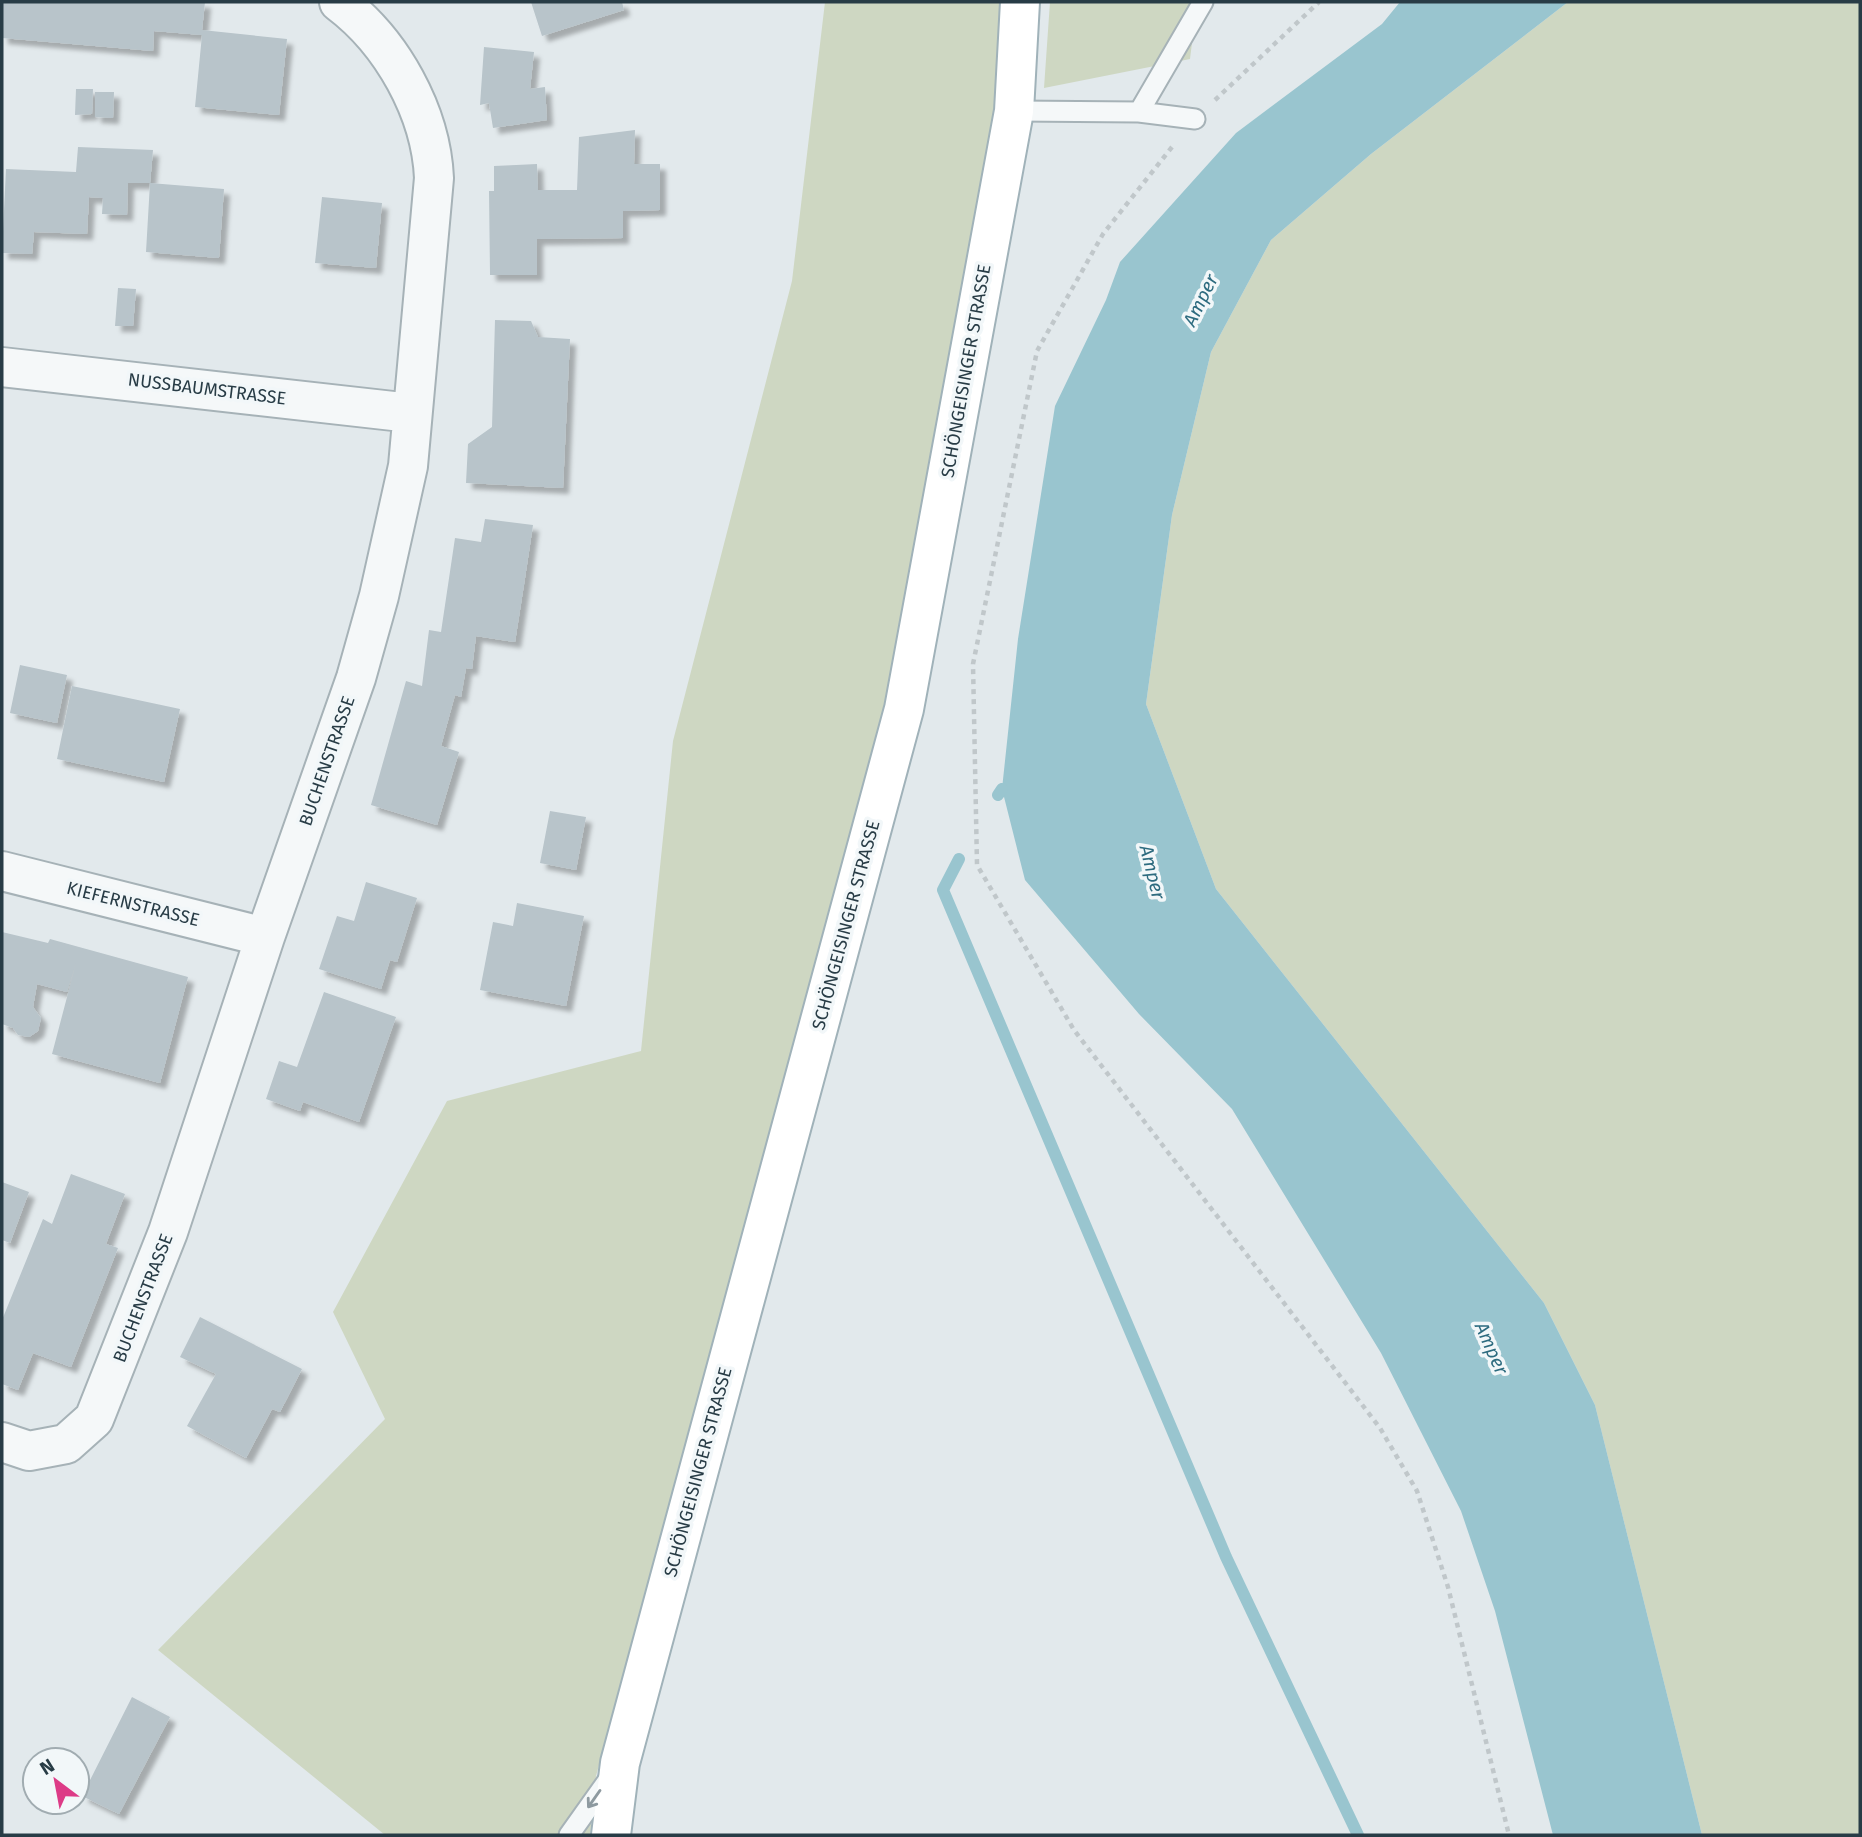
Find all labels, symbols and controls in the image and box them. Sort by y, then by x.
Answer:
street label: SCHÖNGEISINGER STRASSE [936,263,996,479]
water label: Amper [1178,270,1223,331]
street label: NUSSBAUMSTRASSE [127,368,287,410]
street label: BUCHENSTRASSE [294,693,360,829]
street label: SCHÖNGEISINGER STRASSE [807,818,885,1032]
water label: Amper [1134,842,1171,902]
street label: KIEFERNSTRASSE [64,877,202,931]
street label: BUCHENSTRASSE [108,1231,178,1365]
water label: Amper [1469,1318,1514,1379]
street label: SCHÖNGEISINGER STRASSE [659,1365,737,1579]
north arrow [21,1746,91,1816]
text: N [36,1754,59,1780]
one-way arrow [587,1789,601,1808]

